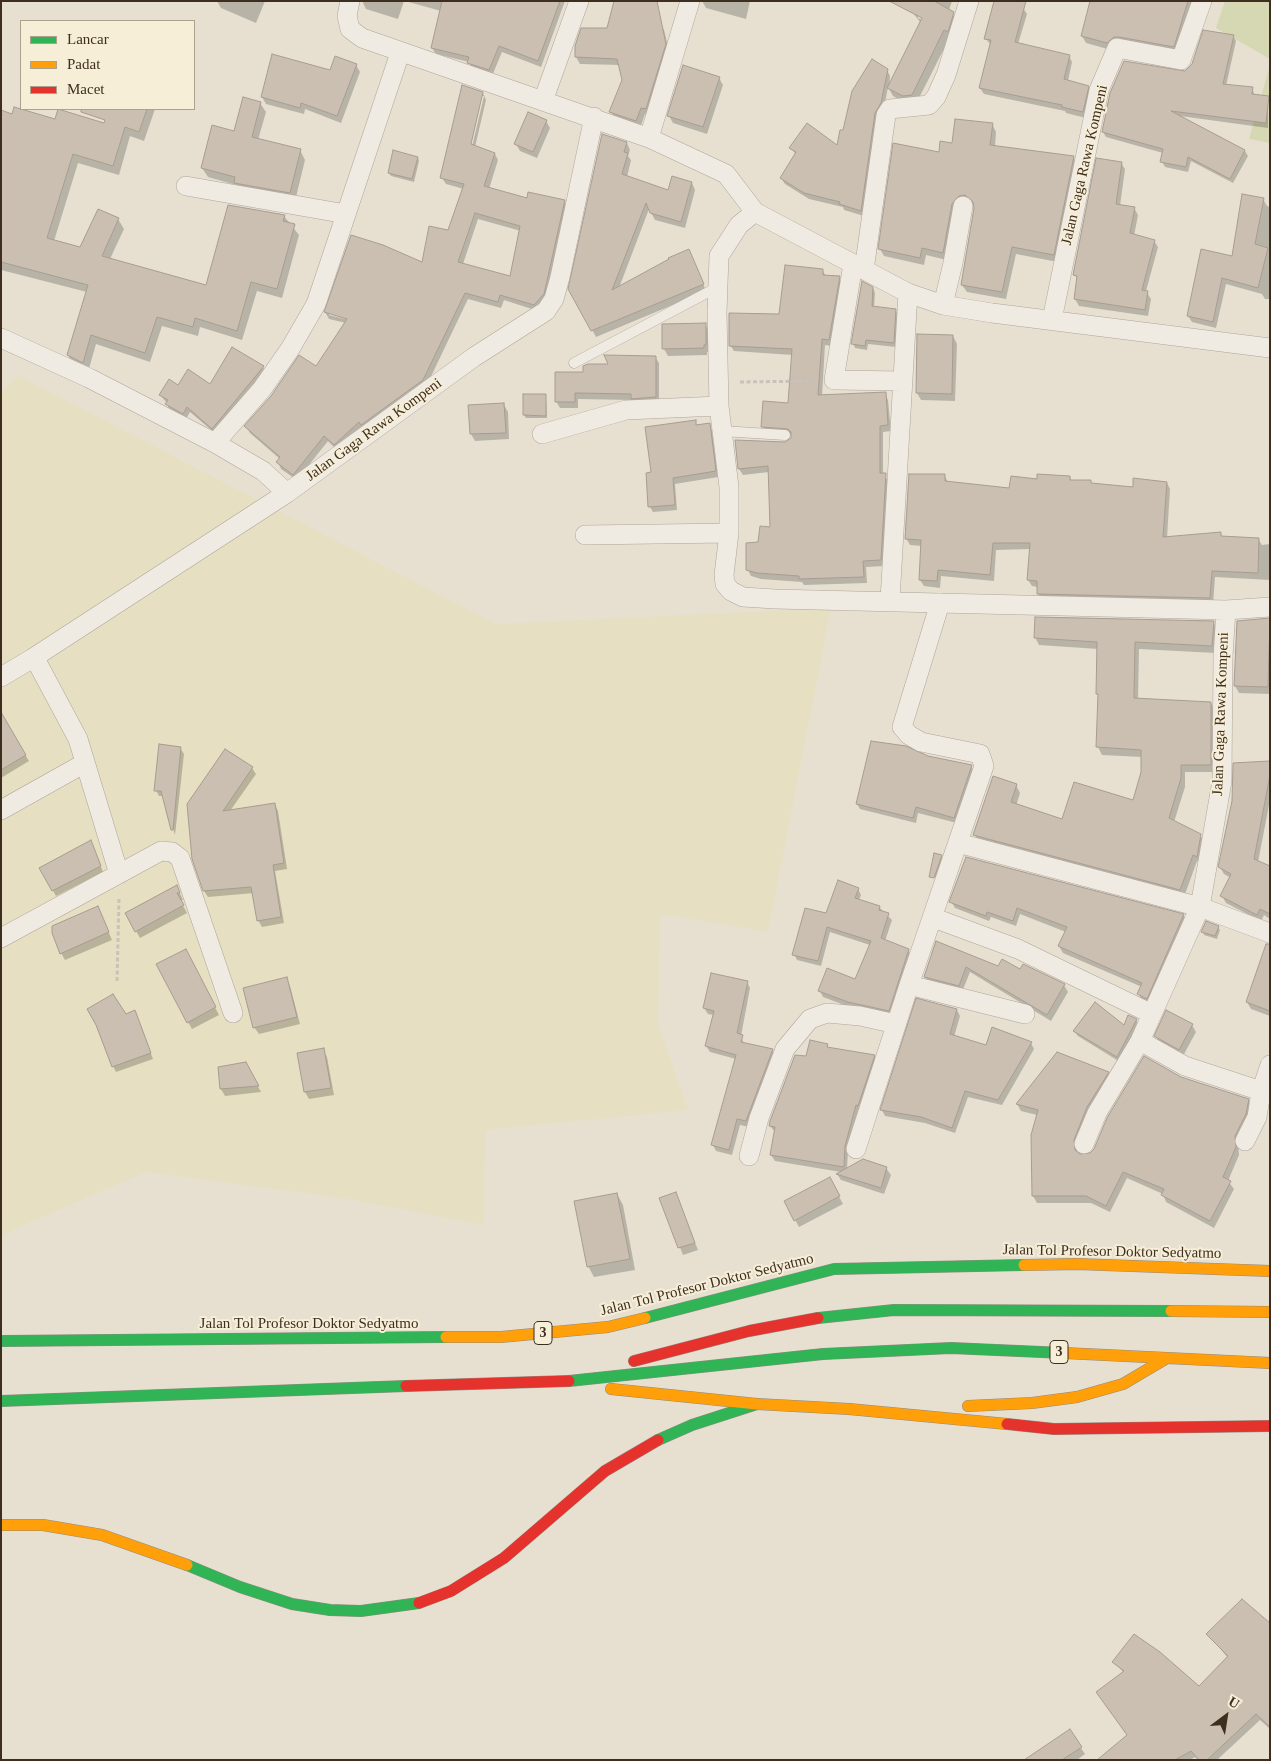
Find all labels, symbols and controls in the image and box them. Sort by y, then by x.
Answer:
legend [20,20,195,110]
text: Lancar [67,31,109,47]
text: Padat [67,56,100,72]
text: Macet [67,81,104,97]
street label: Jalan Gaga Rawa Kompeni [1058,83,1112,247]
street label: Jalan Gaga Rawa Kompeni [302,375,446,485]
street label: Jalan Gaga Rawa Kompeni [1209,632,1233,796]
street label: Jalan Tol Profesor Doktor Sedyatmo [1002,1241,1222,1263]
street label: Jalan Tol Profesor Doktor Sedyatmo [599,1250,815,1320]
street label: Jalan Tol Profesor Doktor Sedyatmo [200,1315,418,1333]
road number: 3 [534,1322,552,1345]
road number: 3 [1050,1340,1068,1364]
north arrow [1201,1691,1251,1741]
text: U [1226,1694,1242,1712]

